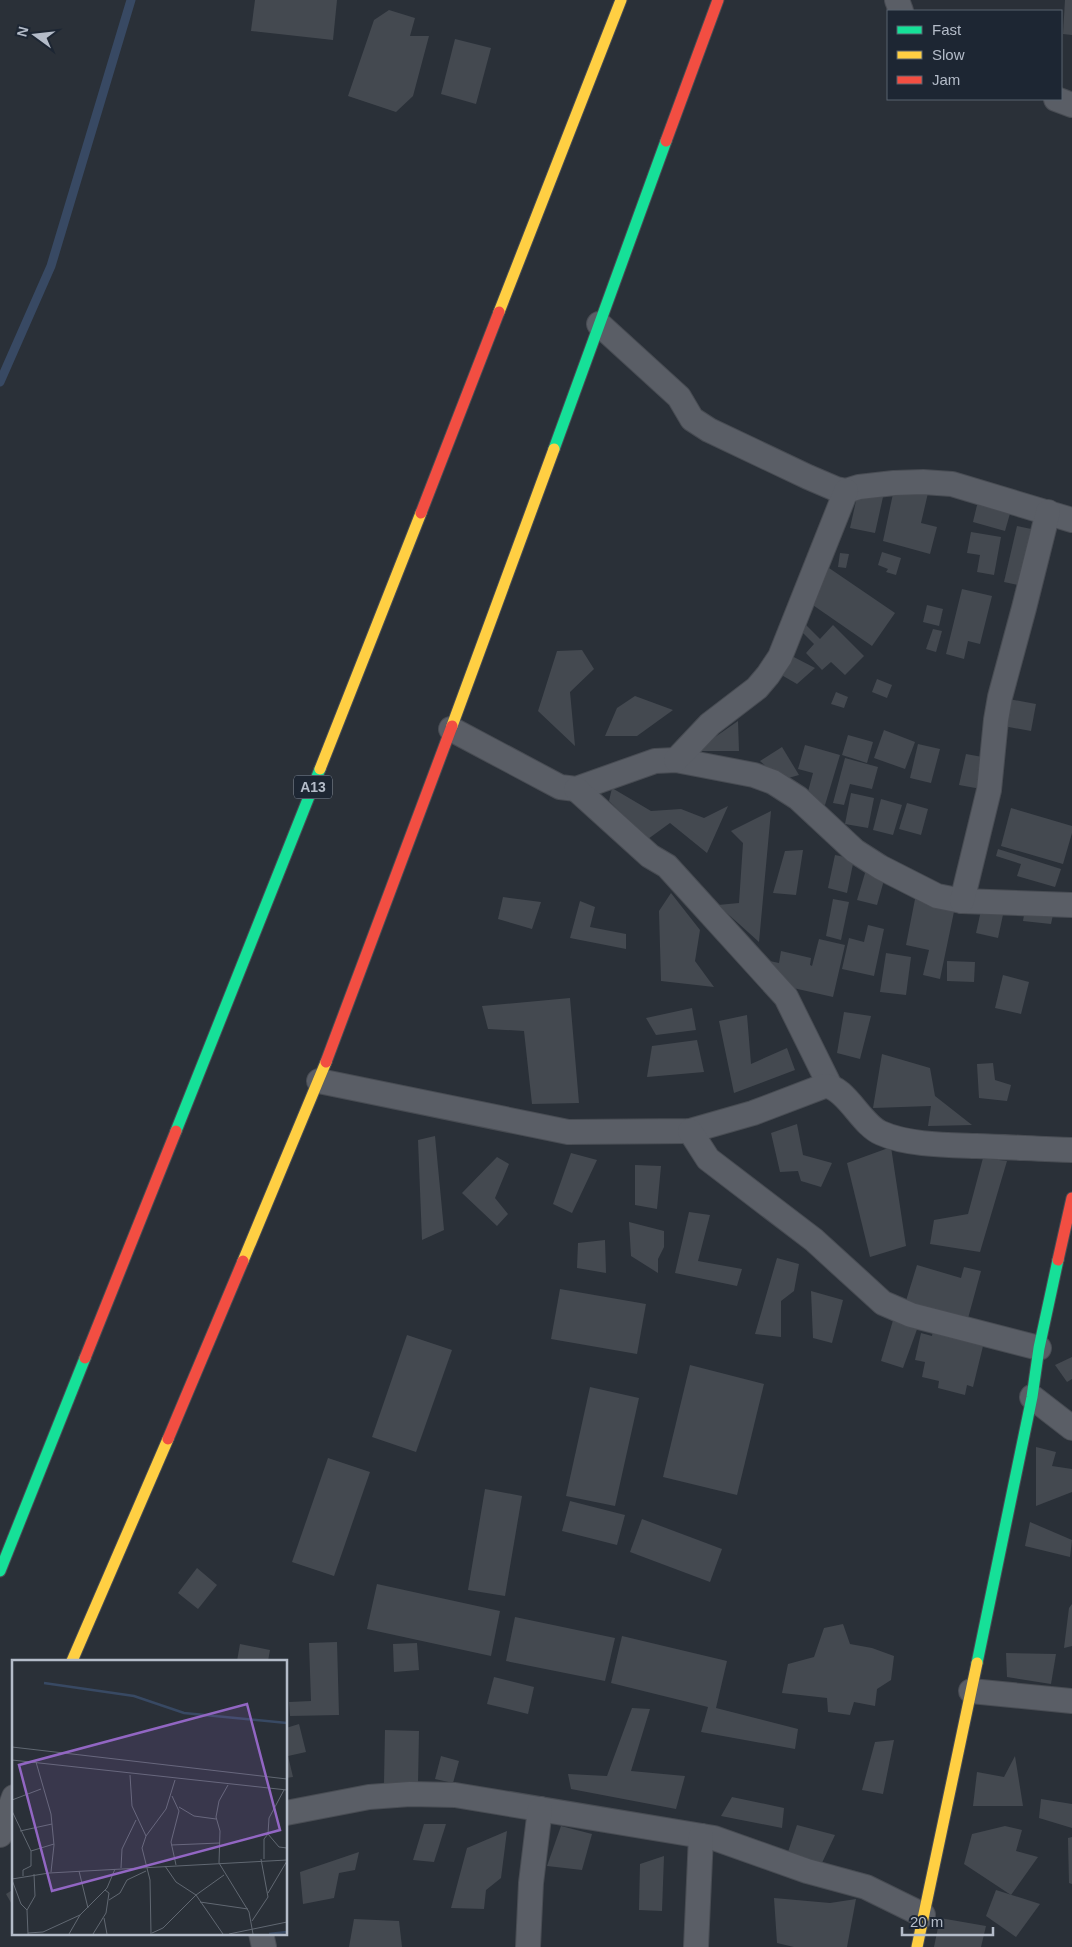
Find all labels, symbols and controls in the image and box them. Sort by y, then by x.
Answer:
north arrow [10,10,60,60]
legend [887,10,1062,100]
text: Fast [932,21,962,38]
text: N [13,25,31,39]
text: Slow [932,46,965,63]
text: Jam [932,71,960,88]
road number: A13 [294,776,332,799]
inset map [12,1660,288,1934]
scale bar [902,1904,993,1936]
text: 20 m [910,1913,943,1930]

